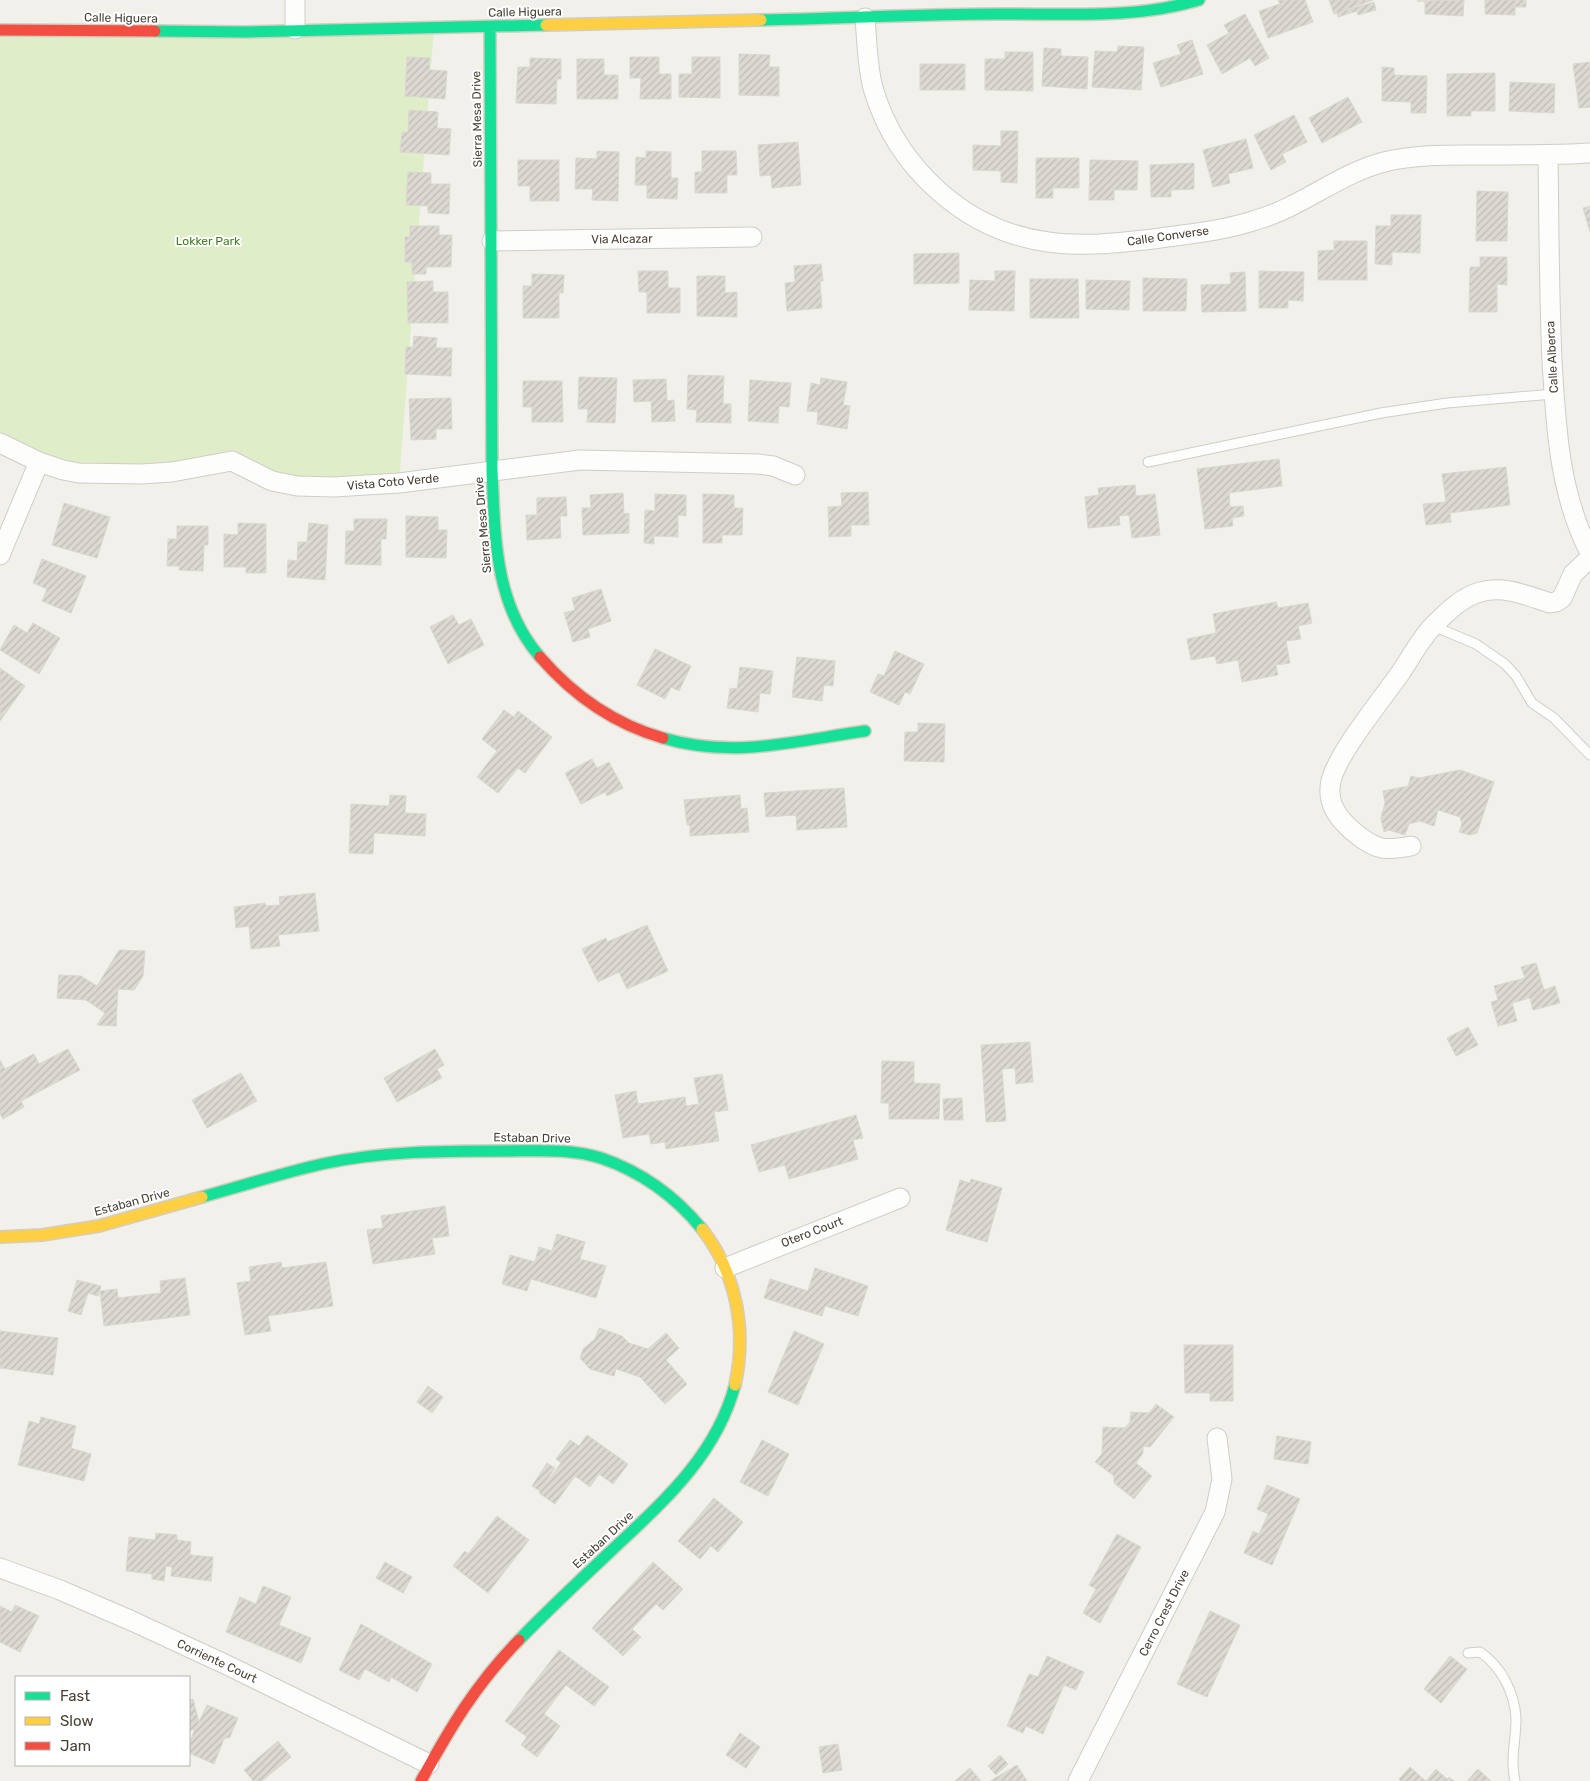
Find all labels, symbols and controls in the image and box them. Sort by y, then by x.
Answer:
street label: Calle Higuera [488,4,562,20]
street label: Calle Higuera [84,10,158,26]
street label: Sierra Mesa Drive [469,70,485,167]
street label: Calle Converse [1126,223,1210,249]
street label: Via Alcazar [591,231,653,247]
park label: Lokker Park [176,234,241,248]
street label: Calle Alberca [1543,321,1561,393]
street label: Vista Coto Verde [346,471,440,493]
street label: Sierra Mesa Drive [472,476,494,574]
street label: Estaban Drive [493,1130,571,1146]
street label: Estaban Drive [93,1185,172,1219]
street label: Otero Court [779,1214,845,1250]
street label: Estaban Drive [570,1508,636,1572]
street label: Cerro Crest Drive [1136,1567,1192,1659]
street label: Corriente Court [175,1636,259,1686]
legend [15,1676,190,1766]
text: Fast [60,1687,90,1705]
text: Slow [60,1712,93,1730]
text: Jam [60,1737,91,1755]

